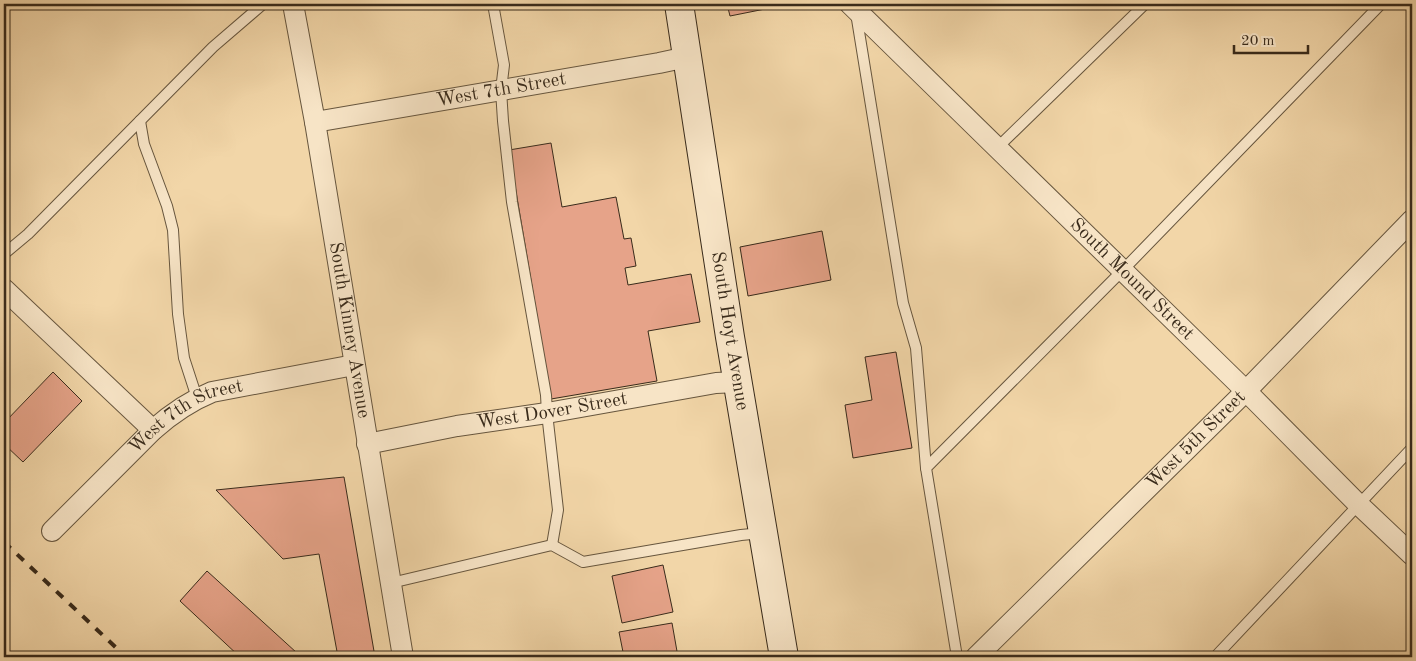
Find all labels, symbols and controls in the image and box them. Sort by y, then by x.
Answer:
scale bar [1234,22,1307,54]
text: 20 m [1241,34,1275,49]
street label: West 7th Street [435,70,568,111]
street label: South Mound Street [1066,215,1197,344]
street label: South Kinney Avenue [325,241,373,420]
street label: South Hoyt Avenue [708,250,752,412]
street label: West 7th Street [125,377,244,458]
street label: West 5th Street [1143,387,1250,493]
street label: West Dover Street [475,389,629,433]

